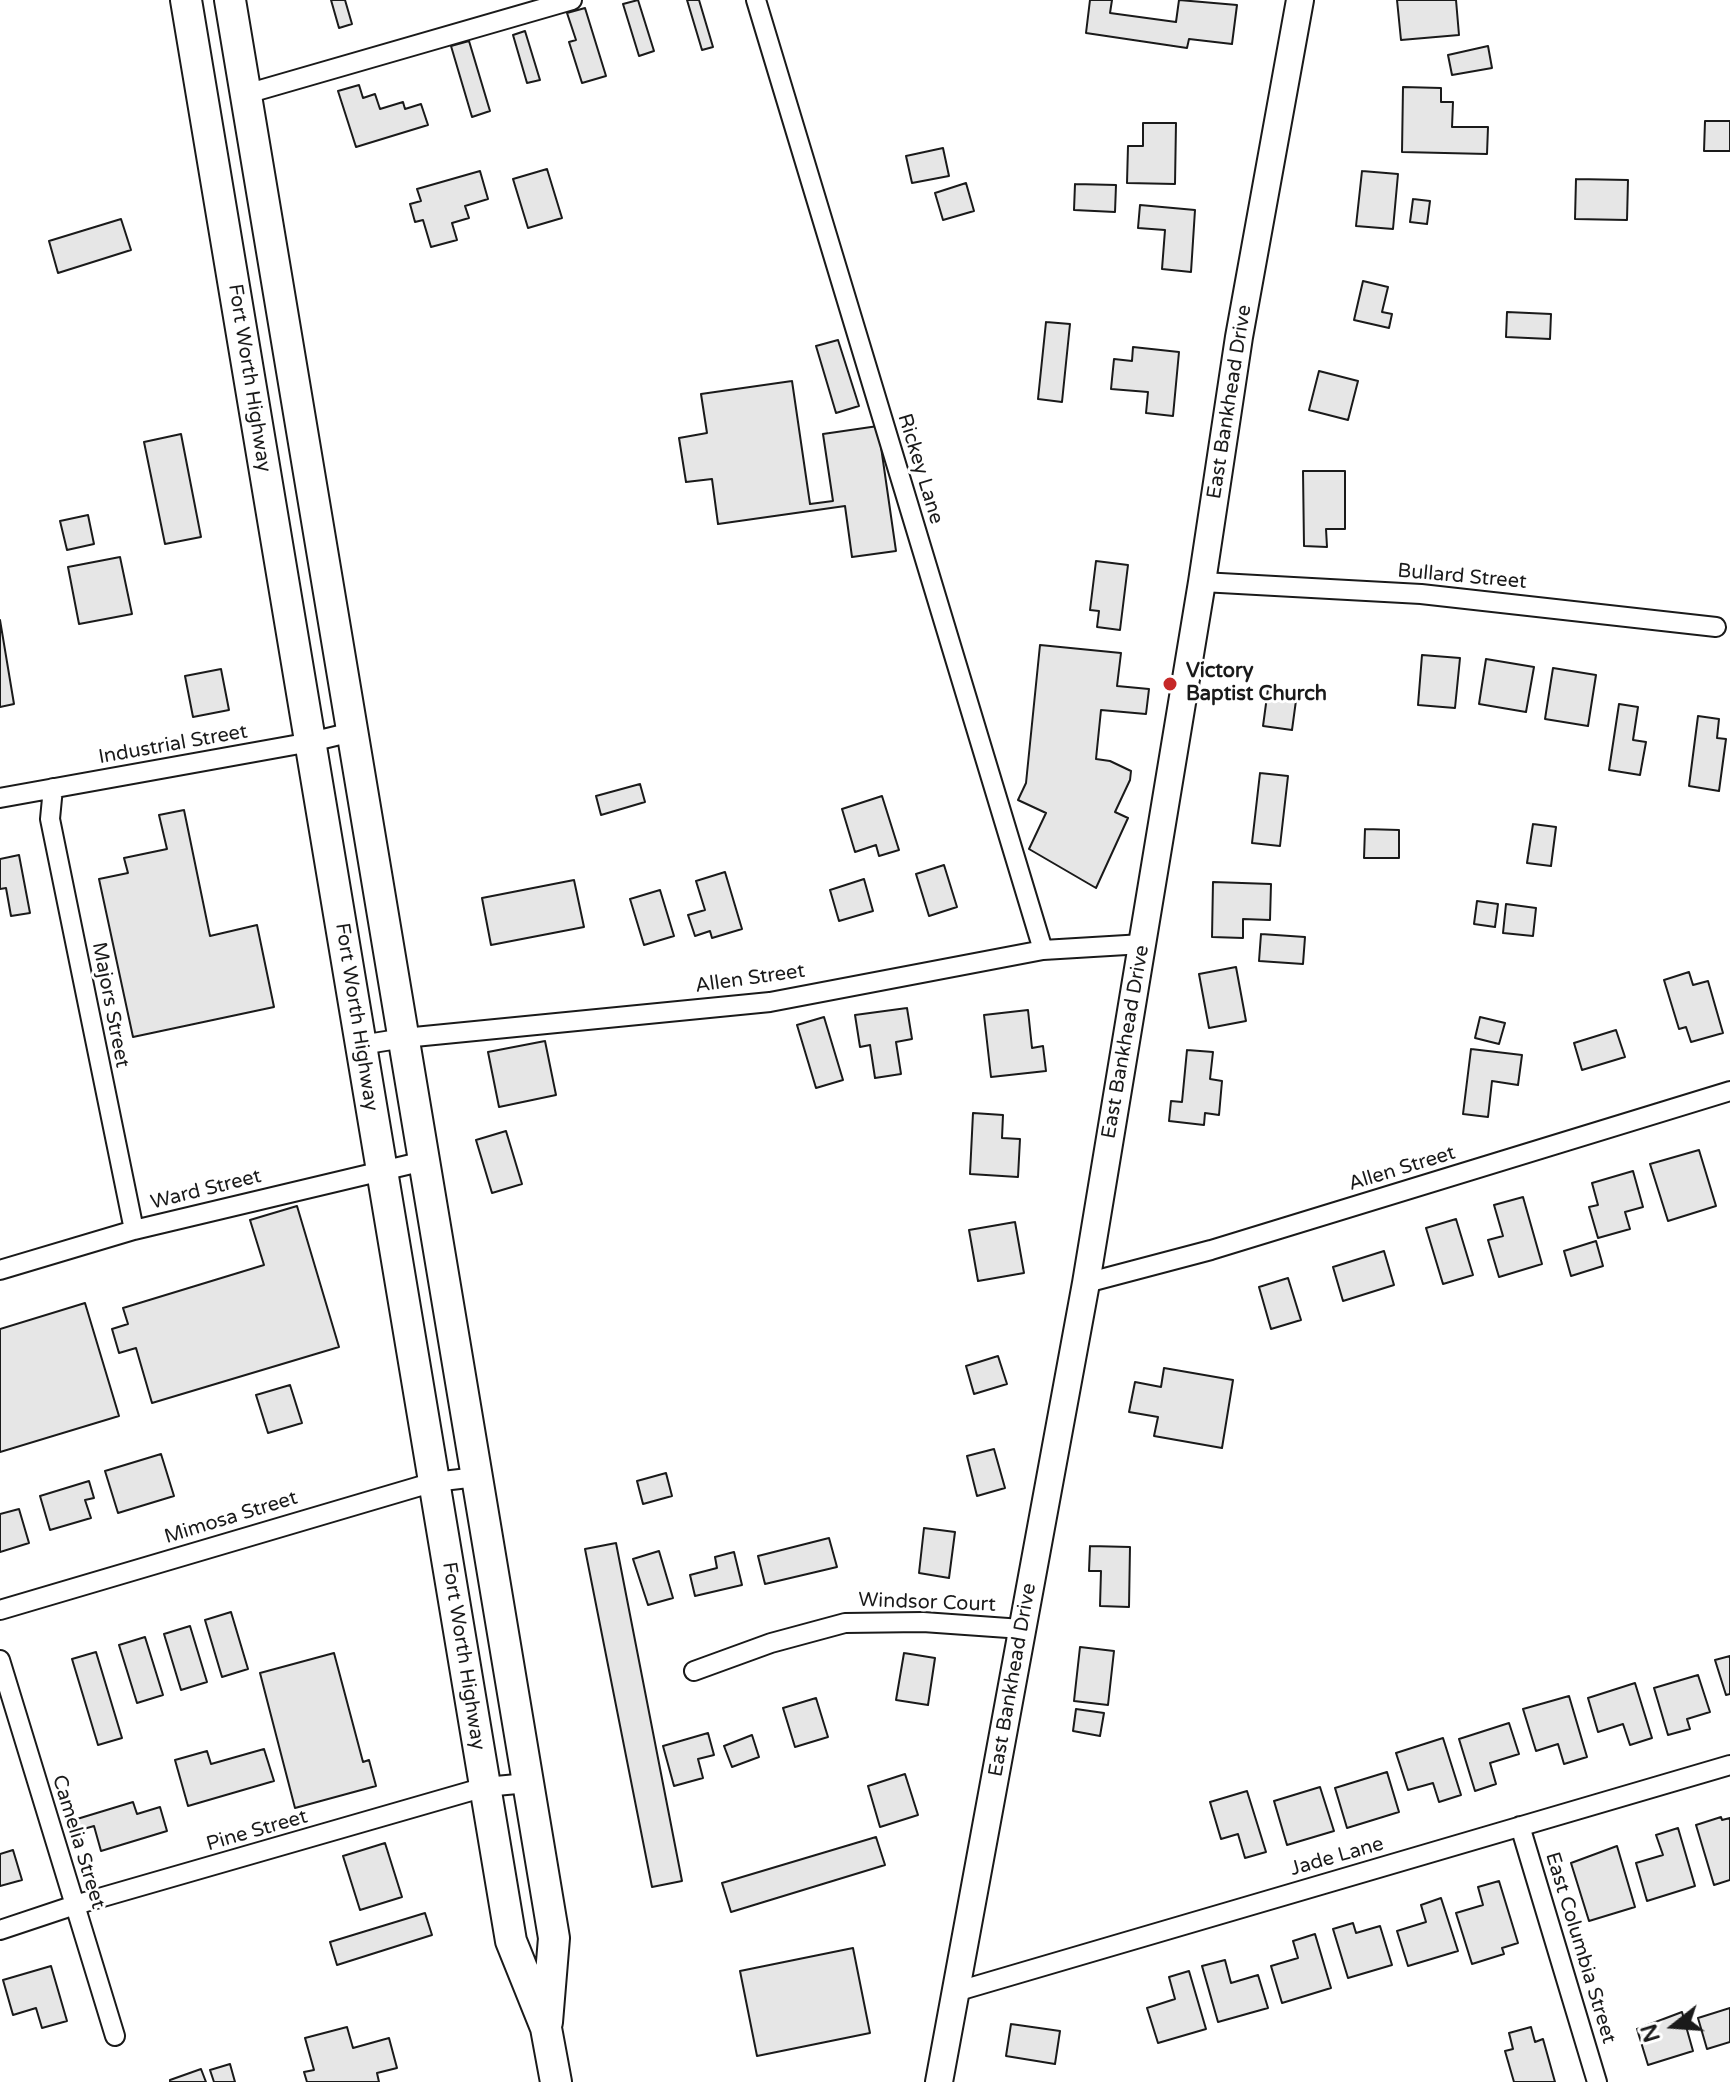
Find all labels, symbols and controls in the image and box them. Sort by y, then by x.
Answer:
street label: Fort Worth Highway [222,282,276,474]
street label: East Bankhead Drive [1203,303,1257,501]
street label: Rickey Lane [892,411,948,527]
street label: Bullard Street [1396,559,1528,595]
place label: Victory Baptist Church [1186,660,1327,707]
marker: Victory Baptist Church [1161,675,1179,693]
street label: Industrial Street [97,720,249,770]
street label: Fort Worth Highway [329,921,383,1113]
street label: Majors Street [86,940,134,1070]
street label: East Bankhead Drive [1097,943,1155,1141]
street label: Allen Street [694,959,806,999]
street label: Allen Street [1346,1141,1458,1197]
street label: Ward Street [148,1165,264,1215]
street label: Mimosa Street [162,1486,300,1550]
street label: Fort Worth Highway [436,1560,490,1752]
street label: East Bankhead Drive [984,1581,1042,1779]
street label: Windsor Court [858,1589,996,1617]
street label: Camelia Street [46,1772,110,1912]
street label: Pine Street [204,1805,310,1857]
street label: Jade Lane [1288,1832,1386,1882]
street label: East Columbia Street [1539,1849,1621,2047]
north arrow [1634,1986,1714,2066]
text: N [1636,2021,1666,2045]

